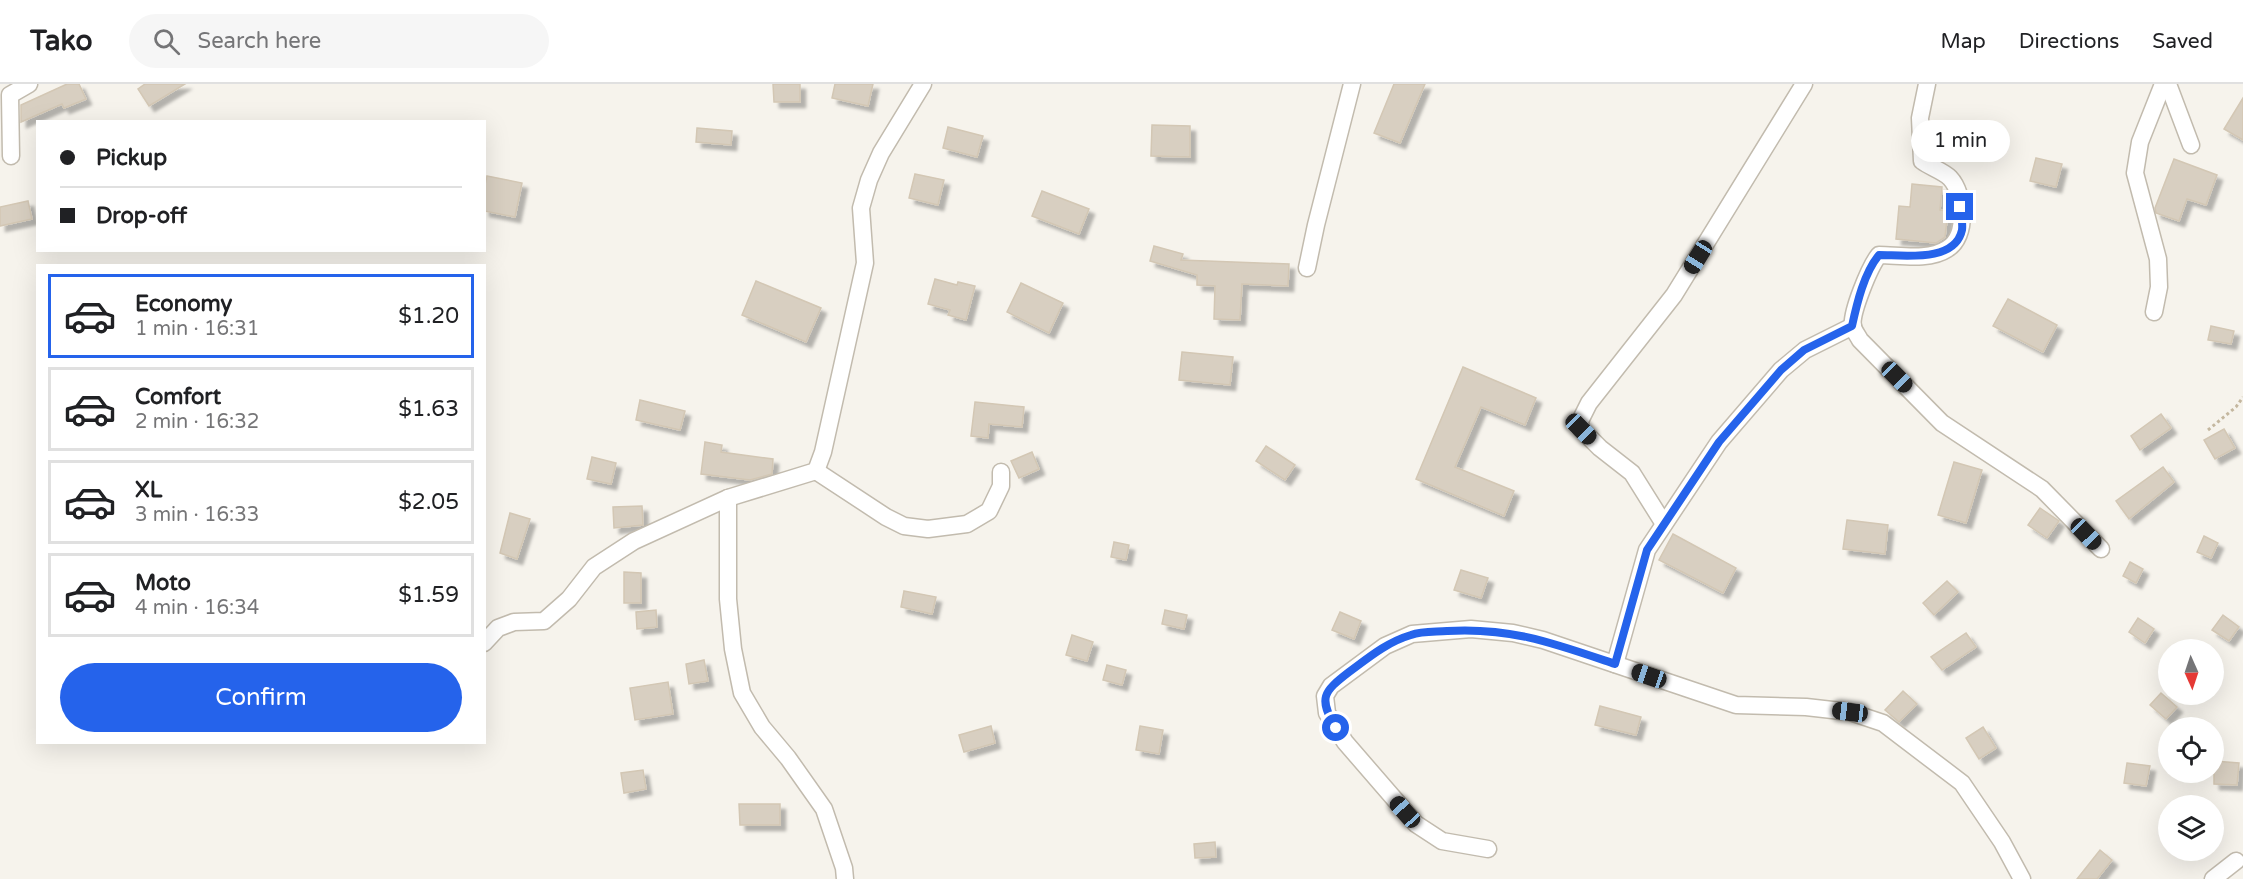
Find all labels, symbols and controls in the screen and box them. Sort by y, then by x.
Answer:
search box [129,14,549,68]
text: Tako [30,24,93,58]
icon: search [150,25,183,58]
text: Search here [198,28,321,54]
text: Map [1940,29,1986,54]
text: Directions [2019,29,2119,54]
text: Saved [2152,29,2213,54]
callout: 1 min [1910,120,2010,162]
text: 1 min [1934,129,1987,153]
text: Pickup [96,145,167,171]
route end [1946,193,1973,220]
text: Drop-off [96,203,187,229]
car [1681,237,1715,277]
icon: car [63,289,117,343]
text: Economy [135,291,232,317]
text: $1.20 [398,303,459,329]
text: 1 min · 16:31 [135,317,259,341]
car [1878,358,1916,396]
icon: car [63,382,117,436]
text: Comfort [135,384,221,410]
text: $1.63 [398,396,459,422]
text: 2 min · 16:32 [135,410,259,434]
car [1562,410,1600,448]
icon: car [63,475,117,529]
text: XL [135,477,162,503]
text: $2.05 [398,489,459,515]
text: 3 min · 16:33 [135,503,259,527]
car [2067,515,2105,553]
icon: car [63,568,117,622]
text: Moto [135,570,191,596]
text: $1.59 [398,582,459,608]
text: 4 min · 16:34 [135,596,259,620]
north arrow [2158,639,2224,705]
map controls [2158,639,2224,861]
car [1629,662,1669,690]
button: Confirm [60,663,462,732]
car [1831,701,1869,723]
route start [1322,714,1349,741]
button: locate [2158,717,2224,783]
car [1386,793,1424,831]
button: layers [2158,795,2224,861]

